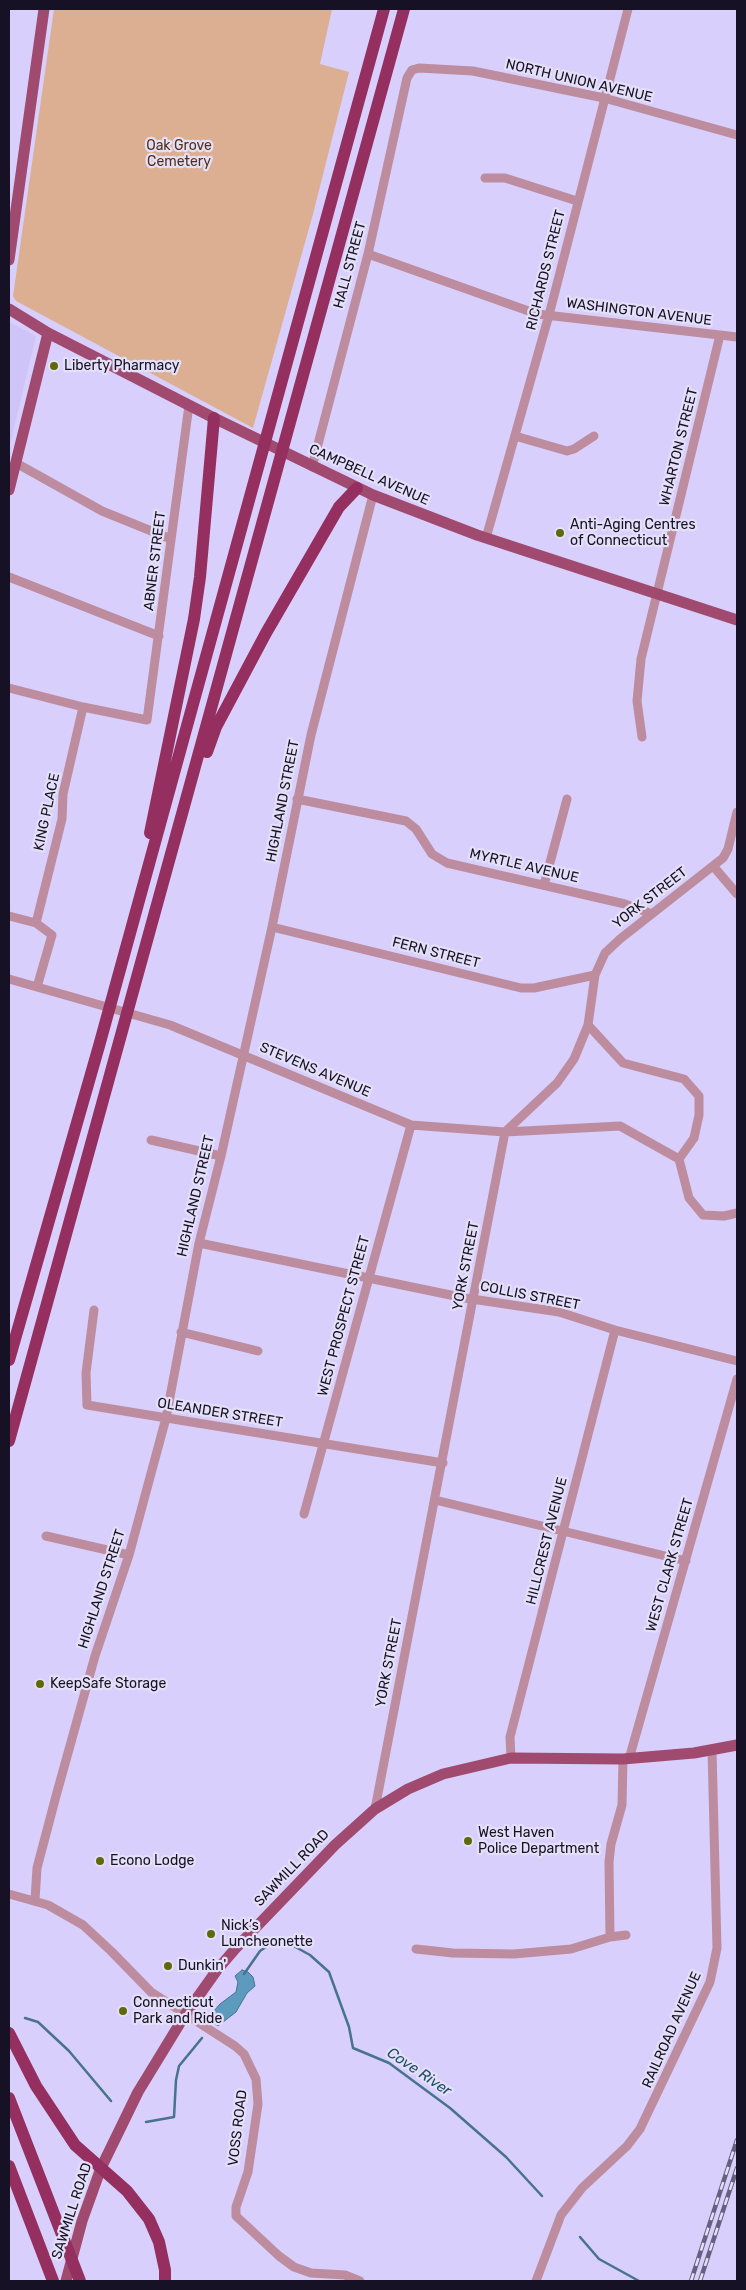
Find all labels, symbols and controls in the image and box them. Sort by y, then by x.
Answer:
street label: NORTH UNION AVENUE [504,56,654,106]
park label: Oak Grove Cemetery [146,138,212,170]
street label: RICHARDS STREET [523,208,569,332]
street label: HALL STREET [330,220,370,310]
street label: WASHINGTON AVENUE [565,295,713,329]
place label: Liberty Pharmacy [64,358,179,374]
marker: Liberty Pharmacy [48,360,60,372]
street label: WHARTON STREET [656,386,702,508]
street label: CAMPBELL AVENUE [306,441,432,509]
street label: ABNER STREET [141,510,169,612]
place label: Anti-Aging Centres of Connecticut [570,517,696,550]
marker: Anti-Aging Centres of Connecticut [554,527,566,539]
street label: HIGHLAND STREET [263,738,303,864]
street label: KING PLACE [31,772,63,852]
street label: MYRTLE AVENUE [468,845,580,887]
street label: YORK STREET [609,864,691,932]
street label: FERN STREET [390,934,482,972]
street label: STEVENS AVENUE [257,1039,373,1101]
street label: HIGHLAND STREET [174,1134,218,1258]
street label: YORK STREET [449,1220,483,1312]
street label: WEST PROSPECT STREET [314,1234,374,1398]
street label: COLLIS STREET [479,1278,581,1314]
street label: OLEANDER STREET [156,1395,284,1431]
street label: HILLCREST AVENUE [523,1475,571,1607]
street label: WEST CLARK STREET [643,1496,697,1634]
street label: HIGHLAND STREET [75,1527,129,1651]
street label: YORK STREET [372,1617,406,1709]
place label: KeepSafe Storage [50,1676,166,1692]
marker: KeepSafe Storage [34,1678,46,1690]
place label: West Haven Police Department [478,1825,599,1858]
street label: SAWMILL ROAD [251,1826,333,1910]
marker: West Haven Police Department [462,1835,474,1847]
place label: Econo Lodge [110,1853,194,1869]
marker: Econo Lodge [94,1855,106,1867]
place label: Nick’s Luncheonette [221,1918,313,1950]
marker: Nick’s Luncheonette [205,1928,217,1940]
place label: Dunkin' [178,1958,226,1974]
marker: Dunkin' [162,1960,174,1972]
street label: RAILROAD AVENUE [639,1969,705,2091]
place label: Connecticut Park and Ride [133,1995,222,2028]
marker: Connecticut Park and Ride [117,2005,129,2017]
water label: Cove River [383,2044,455,2100]
street label: VOSS ROAD [225,2089,251,2167]
street label: SAWMILL ROAD [48,2161,96,2261]

